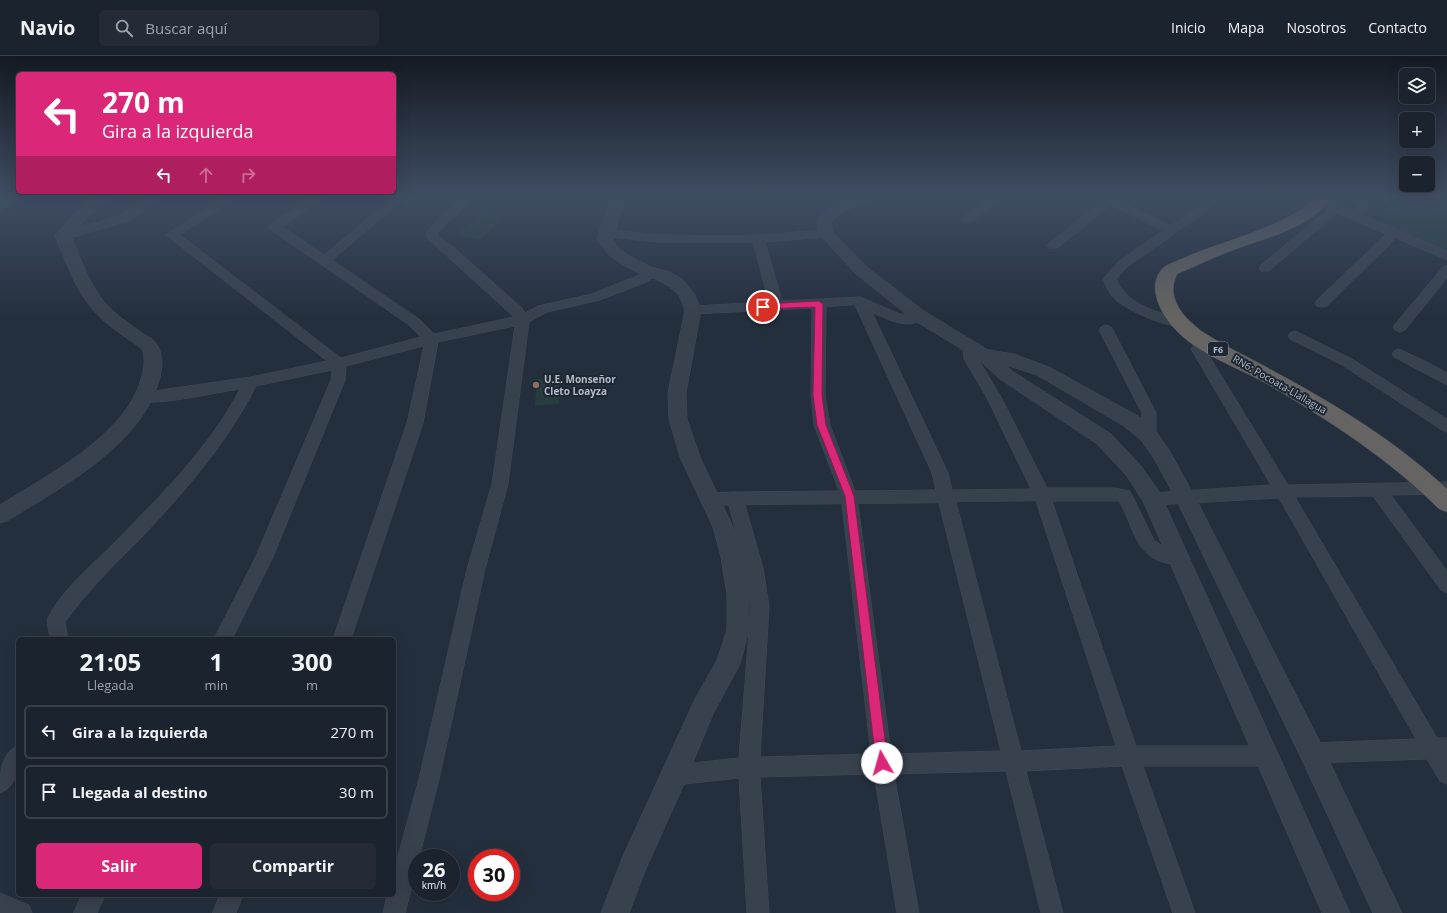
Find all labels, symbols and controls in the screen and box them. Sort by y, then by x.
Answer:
search box [99,10,379,46]
text: Navio [20,15,75,41]
icon: search [113,17,135,39]
text: Buscar aquí [145,18,227,38]
text: Inicio [1171,18,1206,37]
text: Mapa [1228,18,1264,37]
text: Nosotros [1286,18,1346,37]
text: Contacto [1368,18,1427,37]
map controls [1399,68,1435,192]
button: layers [1399,68,1435,104]
text: 270 m [102,83,185,121]
icon: left [36,88,88,140]
button: + [1399,112,1435,148]
text: Gira a la izquierda [102,119,254,143]
button: − [1399,156,1435,192]
icon: left [153,164,175,186]
icon: ahead [195,164,217,186]
icon: right [237,164,259,186]
pin [746,290,780,324]
icon: arrive [752,296,774,318]
road number: F6 [1208,342,1228,356]
street label: RN6: Pocoata-Llallagua [1230,351,1330,417]
place label: U.E. Monseñor Cleto Loayza [544,372,616,398]
marker: U.E. Monseñor Cleto Loayza [531,380,541,390]
text: 21:05 [79,645,141,678]
text: 1 [209,645,223,678]
text: 300 [291,645,333,678]
text: Llegada [87,676,134,694]
text: min [205,676,228,694]
text: m [306,676,318,694]
icon: left [38,721,60,743]
text: Gira a la izquierda [72,722,208,742]
text: 270 m [330,722,374,742]
position arrow [861,742,903,784]
icon: arrive [38,781,60,803]
text: Llegada al destino [72,782,207,802]
text: 30 m [339,782,374,802]
button: Salir [36,843,202,889]
button: Compartir [210,843,376,889]
speed limit sign: 30 [468,849,520,901]
text: 26 [423,856,445,883]
text: km/h [422,878,446,892]

